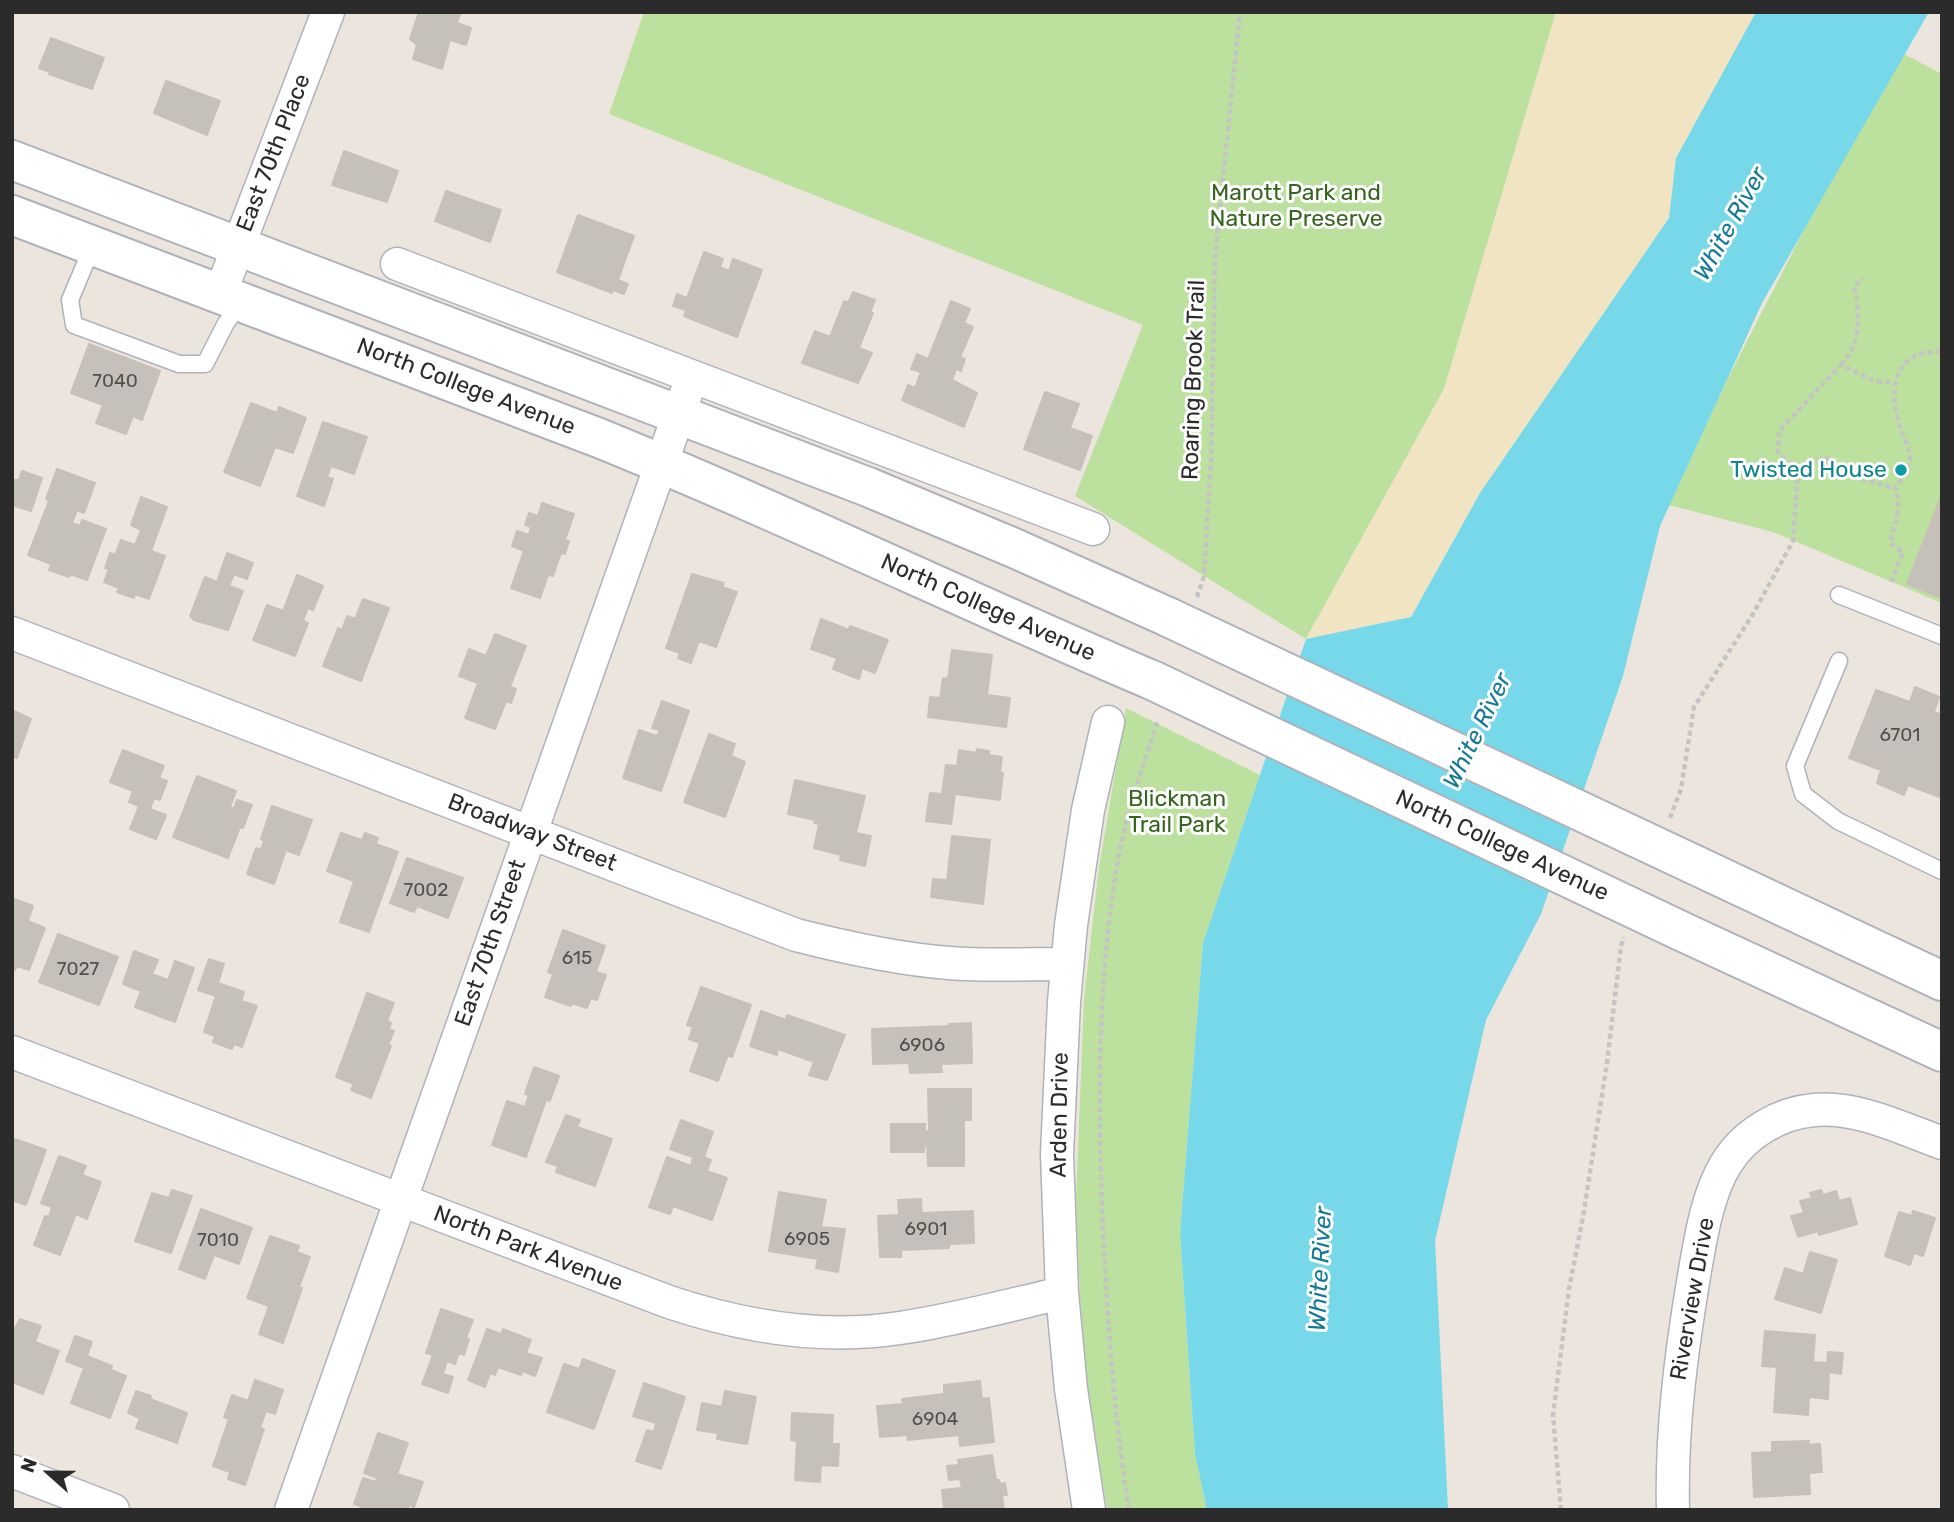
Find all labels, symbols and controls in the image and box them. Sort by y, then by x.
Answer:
street label: East 70th Place [231,70,317,236]
water label: White River [1688,162,1774,286]
park label: Marott Park and Nature Preserve [1209,179,1383,233]
street label: Roaring Brook Trail [1177,280,1211,480]
street label: North College Avenue [353,333,579,441]
house number: 7040 [92,371,138,393]
place label: Twisted House [1730,456,1887,484]
marker: Twisted House [1893,462,1909,478]
street label: North College Avenue [876,548,1100,668]
water label: White River [1438,669,1518,793]
house number: 6701 [1880,725,1920,747]
street label: North College Avenue [1391,784,1613,908]
park label: Blickman Trail Park [1128,785,1226,839]
street label: Broadway Street [444,788,620,878]
street label: East 70th Street [450,856,532,1030]
house number: 7002 [403,880,449,902]
house number: 615 [562,948,592,970]
house number: 7027 [57,959,99,981]
house number: 6906 [899,1035,945,1057]
street label: Arden Drive [1045,1052,1075,1178]
street label: North Park Avenue [429,1200,627,1298]
water label: White River [1303,1206,1339,1332]
street label: Riverview Drive [1665,1215,1721,1383]
house number: 6901 [905,1219,947,1241]
house number: 6905 [784,1229,830,1251]
house number: 7010 [197,1230,239,1252]
house number: 6904 [912,1409,958,1431]
north arrow [14,1438,84,1508]
text: N [16,1455,42,1476]

